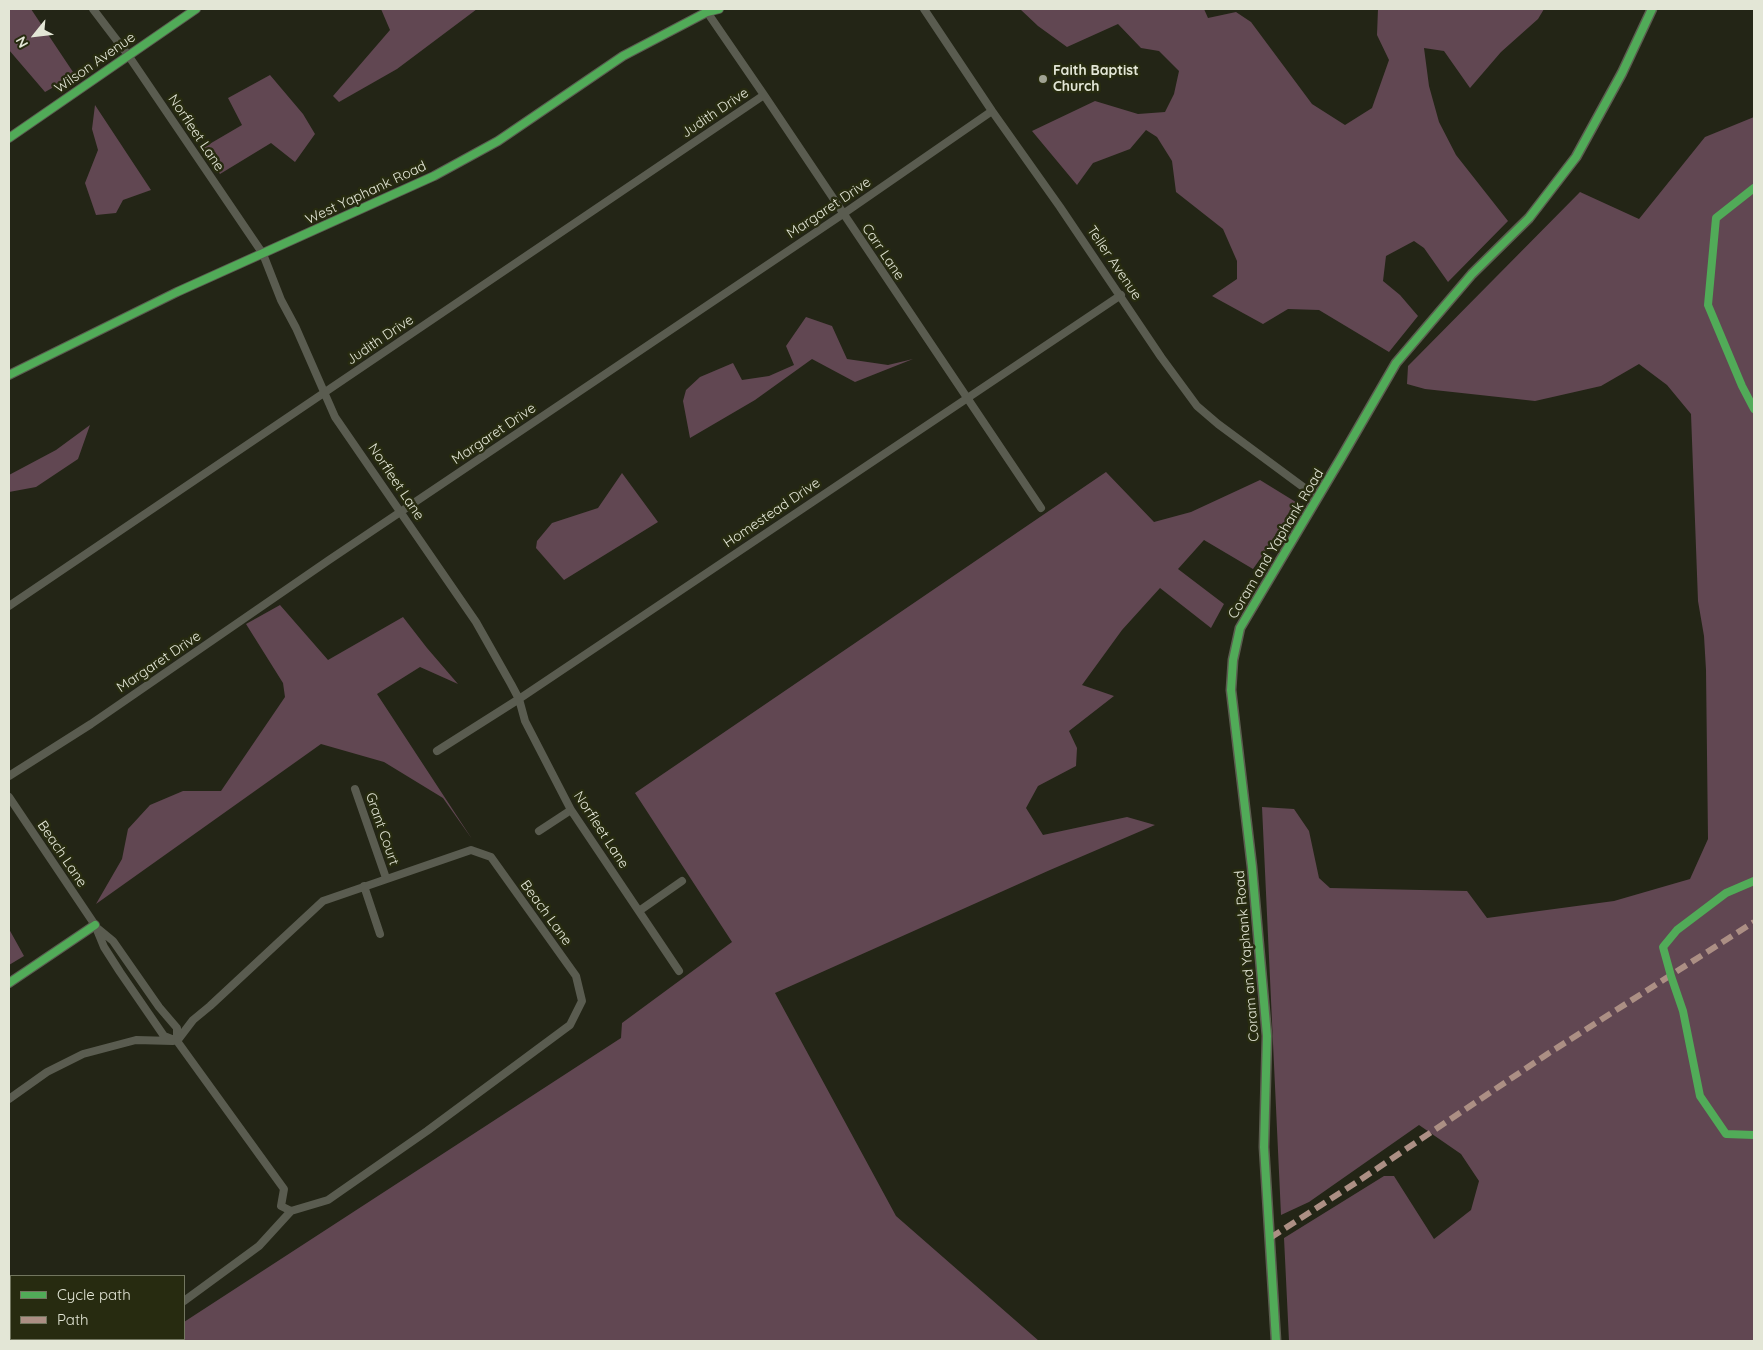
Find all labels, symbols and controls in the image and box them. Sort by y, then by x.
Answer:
north arrow [10,10,60,60]
street label: Wilson Avenue [51,29,139,97]
text: N [12,33,32,51]
place label: Faith Baptist Church [1053,63,1139,95]
marker: Faith Baptist Church [1037,73,1049,85]
street label: Judith Drive [678,84,752,142]
street label: Norfleet Lane [164,92,228,174]
street label: West Yaphank Road [303,158,429,228]
street label: Margaret Drive [784,174,874,242]
street label: Carr Lane [858,221,908,283]
street label: Teller Avenue [1083,223,1145,303]
street label: Judith Drive [343,311,417,369]
street label: Margaret Drive [449,400,539,468]
street label: Norfleet Lane [364,441,428,523]
street label: Coram and Yaphank Road [1225,466,1327,622]
street label: Homestead Drive [720,474,824,552]
street label: Margaret Drive [114,628,204,696]
street label: Norfleet Lane [570,788,632,872]
street label: Grant Court [362,790,402,868]
street label: Beach Lane [34,818,90,890]
street label: Coram and Yaphank Road [1231,870,1263,1042]
street label: Beach Lane [517,877,575,949]
legend [10,1275,185,1340]
text: Cycle path [57,1285,131,1304]
text: Path [57,1310,89,1329]

